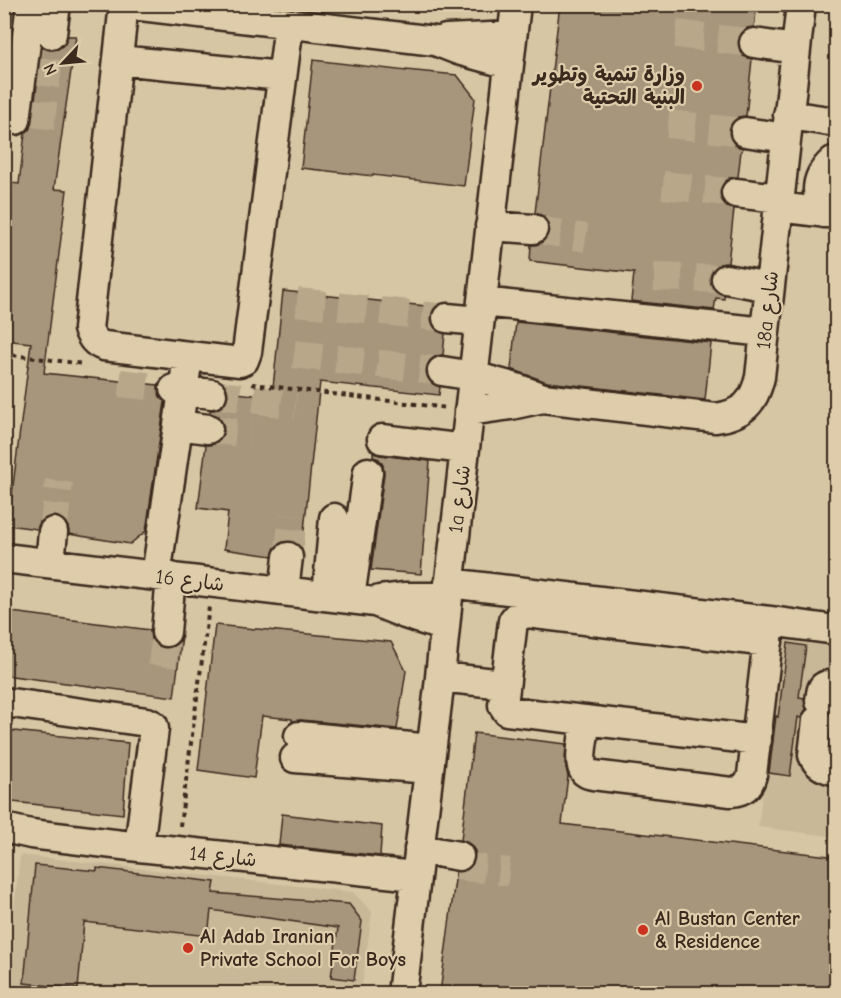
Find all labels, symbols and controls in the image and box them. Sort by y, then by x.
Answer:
north arrow [33,33,93,93]
text: N [40,61,61,78]
place label: وزارة تنمية وتطوير البنية التحتية [531,63,685,110]
marker: وزارة تنمية وتطوير البنية التحتية [690,79,704,93]
street label: 18a شارع [752,270,785,351]
street label: 1a شارع [444,464,477,535]
street label: شارع 16 [154,565,225,598]
street label: شارع 14 [188,842,258,873]
place label: Al Bustan Center & Residence [655,907,800,953]
marker: Al Bustan Center & Residence [636,923,650,937]
place label: Al Adab Iranian Private School For Boys [200,925,406,971]
marker: Al Adab Iranian Private School For Boys [181,941,195,955]

